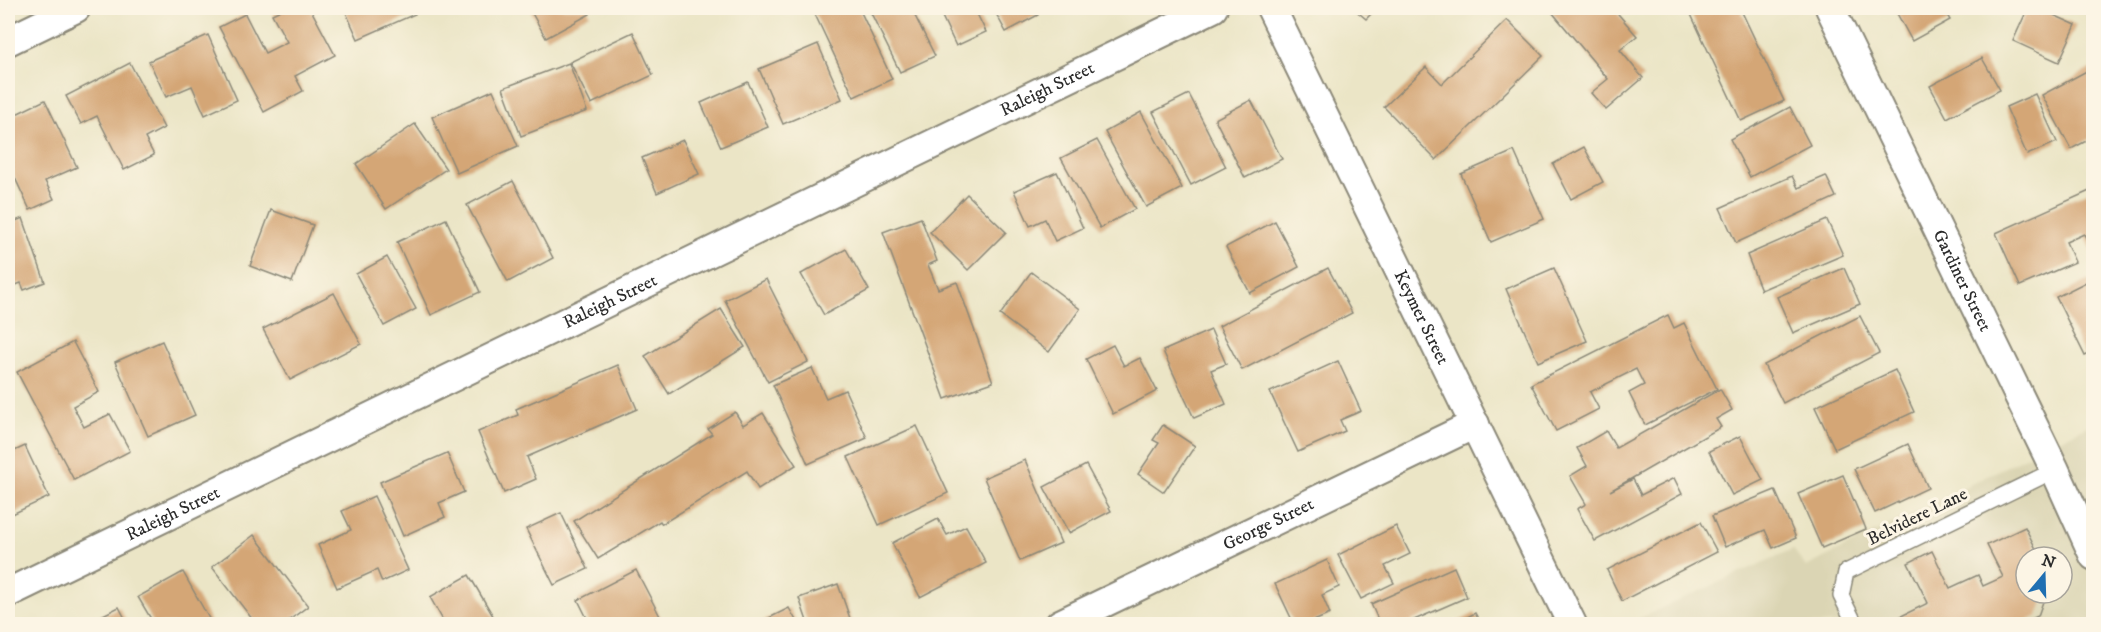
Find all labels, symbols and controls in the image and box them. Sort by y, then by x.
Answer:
street label: Raleigh Street [997,57,1098,122]
street label: Gardiner Street [1928,226,1996,336]
street label: Keymer Street [1389,267,1454,369]
street label: Raleigh Street [560,270,661,334]
street label: Raleigh Street [122,482,224,546]
street label: Belvidere Lane [1864,483,1971,551]
street label: George Street [1220,493,1318,556]
north arrow [2014,545,2074,605]
text: N [2039,550,2058,573]

